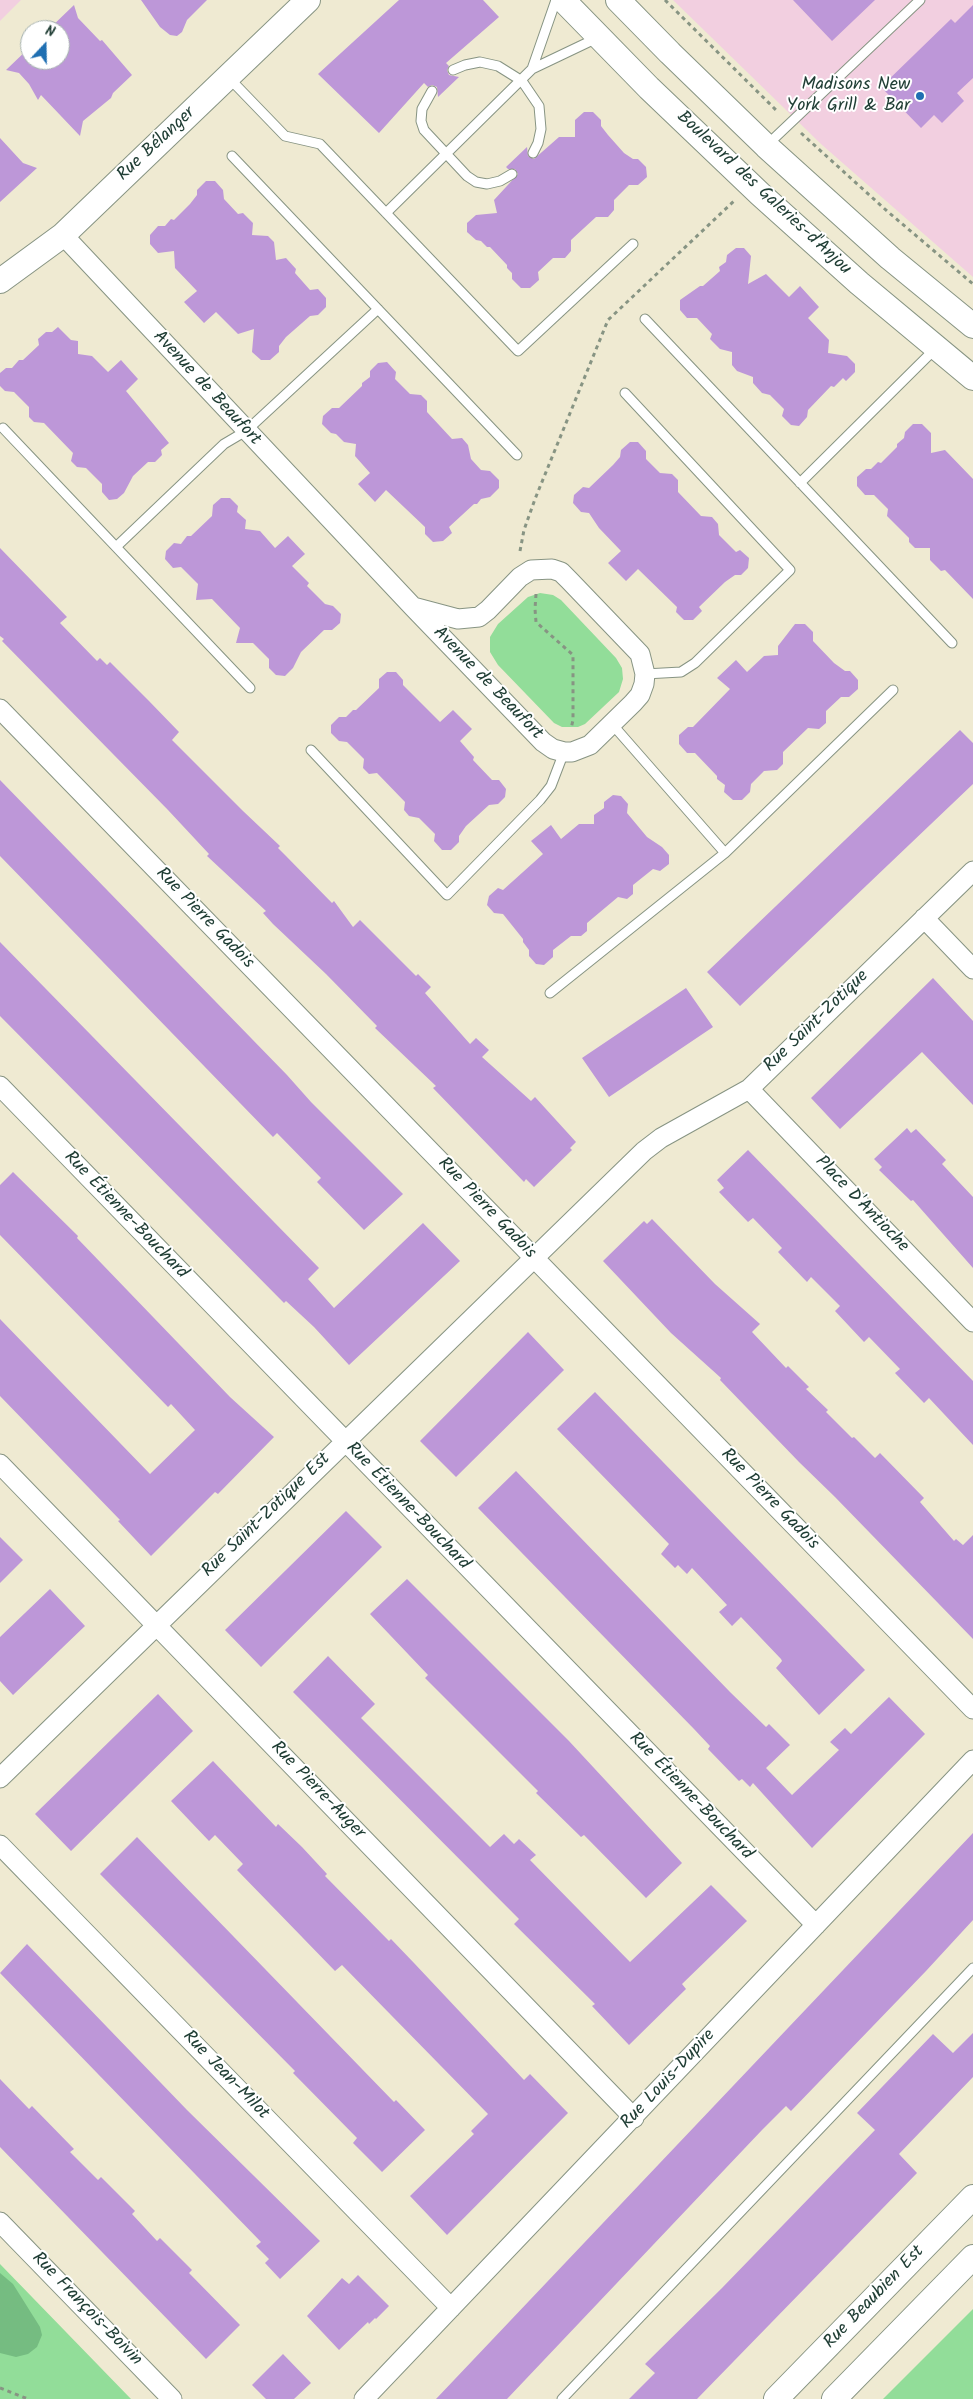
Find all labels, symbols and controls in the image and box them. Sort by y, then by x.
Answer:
north arrow [20,20,70,70]
text: N [42,20,58,44]
place label: Madisons New York Grill & Bar [787,75,910,118]
marker: Madisons New York Grill & Bar [914,90,926,102]
street label: Rue Bélanger [113,103,201,187]
street label: Boulevard des Galeries-d'Anjou [671,107,855,281]
street label: Avenue de Beaufort [147,327,265,451]
street label: Avenue de Beaufort [427,623,547,745]
street label: Rue Pierre Gadois [150,864,258,974]
street label: Rue Saint-Zotique [760,966,874,1078]
street label: Rue Étienne-Bouchard [58,1148,192,1284]
street label: Place D'Antioche [810,1152,912,1258]
street label: Rue Pierre Gadois [432,1154,540,1264]
street label: Rue Étienne-Bouchard [340,1439,474,1575]
street label: Rue Pierre Gadois [715,1445,823,1555]
street label: Rue Saint-Zotique Est [198,1449,336,1583]
street label: Rue Étienne-Bouchard [623,1729,757,1865]
street label: Rue Pierre-Auger [265,1738,369,1844]
street label: Rue Louis-Dupire [617,2026,721,2134]
street label: Rue Jean-Milot [177,2027,273,2125]
street label: Rue Beaubien Est [820,2242,930,2354]
street label: Rue François-Boivin [26,2249,146,2371]

